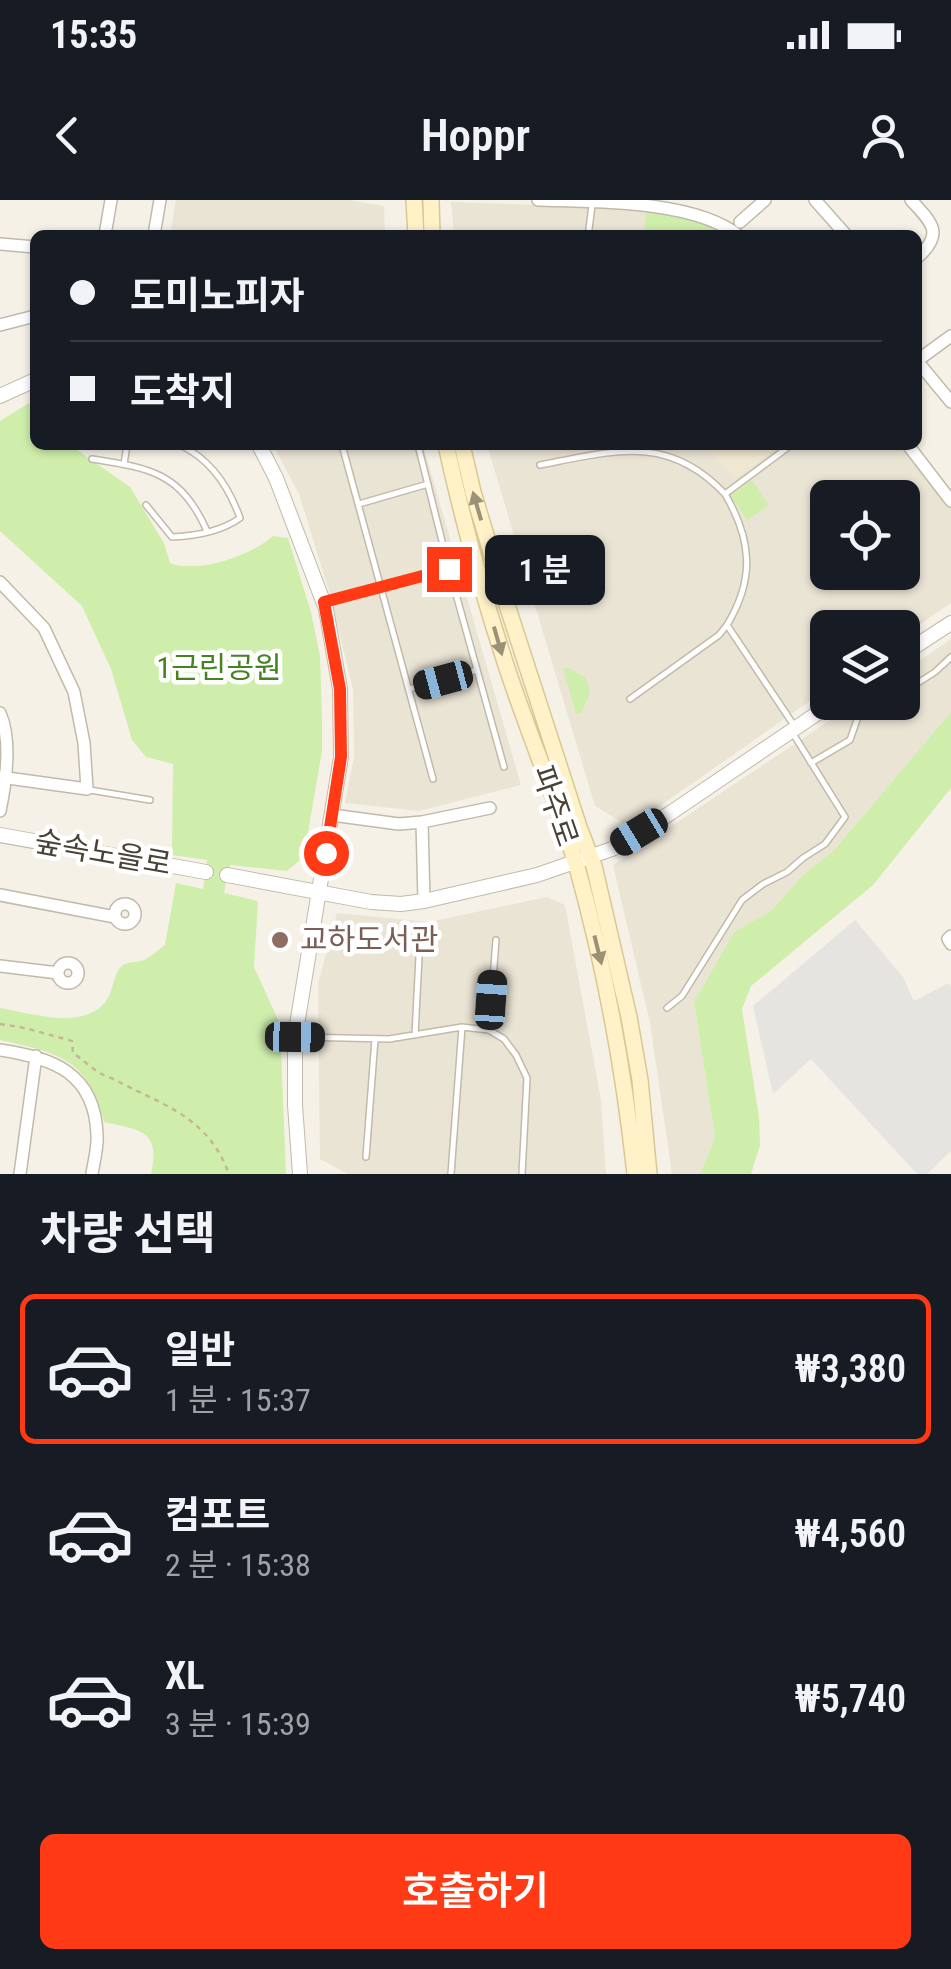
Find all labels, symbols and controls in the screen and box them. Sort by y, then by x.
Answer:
text: 15:35 [50,13,137,57]
icon: back [40,108,95,163]
icon: person [856,108,911,163]
text: Hoppr [421,109,530,162]
text: 도미노피자 [130,274,305,318]
text: 도착지 [130,370,235,414]
map controls [810,480,920,720]
button: locate [810,480,920,590]
one-way arrow [469,490,484,520]
callout: 1 분 [484,534,604,604]
route end [427,547,472,592]
text: 1 분 [519,551,571,589]
button: layers [810,610,920,720]
one-way arrow [491,625,507,656]
park label: 1근린공원 [156,650,282,685]
car [410,658,476,702]
street label: 파주로 [525,761,585,851]
car [606,804,672,860]
street label: 숲속노을로 [32,823,174,882]
route start [304,831,349,876]
place label: 교하도서관 [300,922,438,957]
marker: 교하도서관 [269,929,291,951]
one-way arrow [591,935,606,966]
car [474,969,508,1031]
car [265,1021,325,1053]
text: 차량 선택 [40,1207,216,1260]
icon: car [45,1324,135,1414]
text: 일반 [165,1328,235,1372]
text: ₩3,380 [795,1347,906,1391]
text: 1 분 · 15:37 [165,1381,311,1419]
icon: car [45,1489,135,1579]
text: 컴포트 [165,1493,270,1537]
text: ₩4,560 [795,1512,906,1556]
text: 2 분 · 15:38 [165,1546,311,1584]
icon: car [45,1654,135,1744]
text: XL [165,1654,204,1698]
text: ₩5,740 [795,1677,906,1721]
text: 3 분 · 15:39 [165,1705,311,1743]
button: 호출하기 [40,1834,911,1949]

